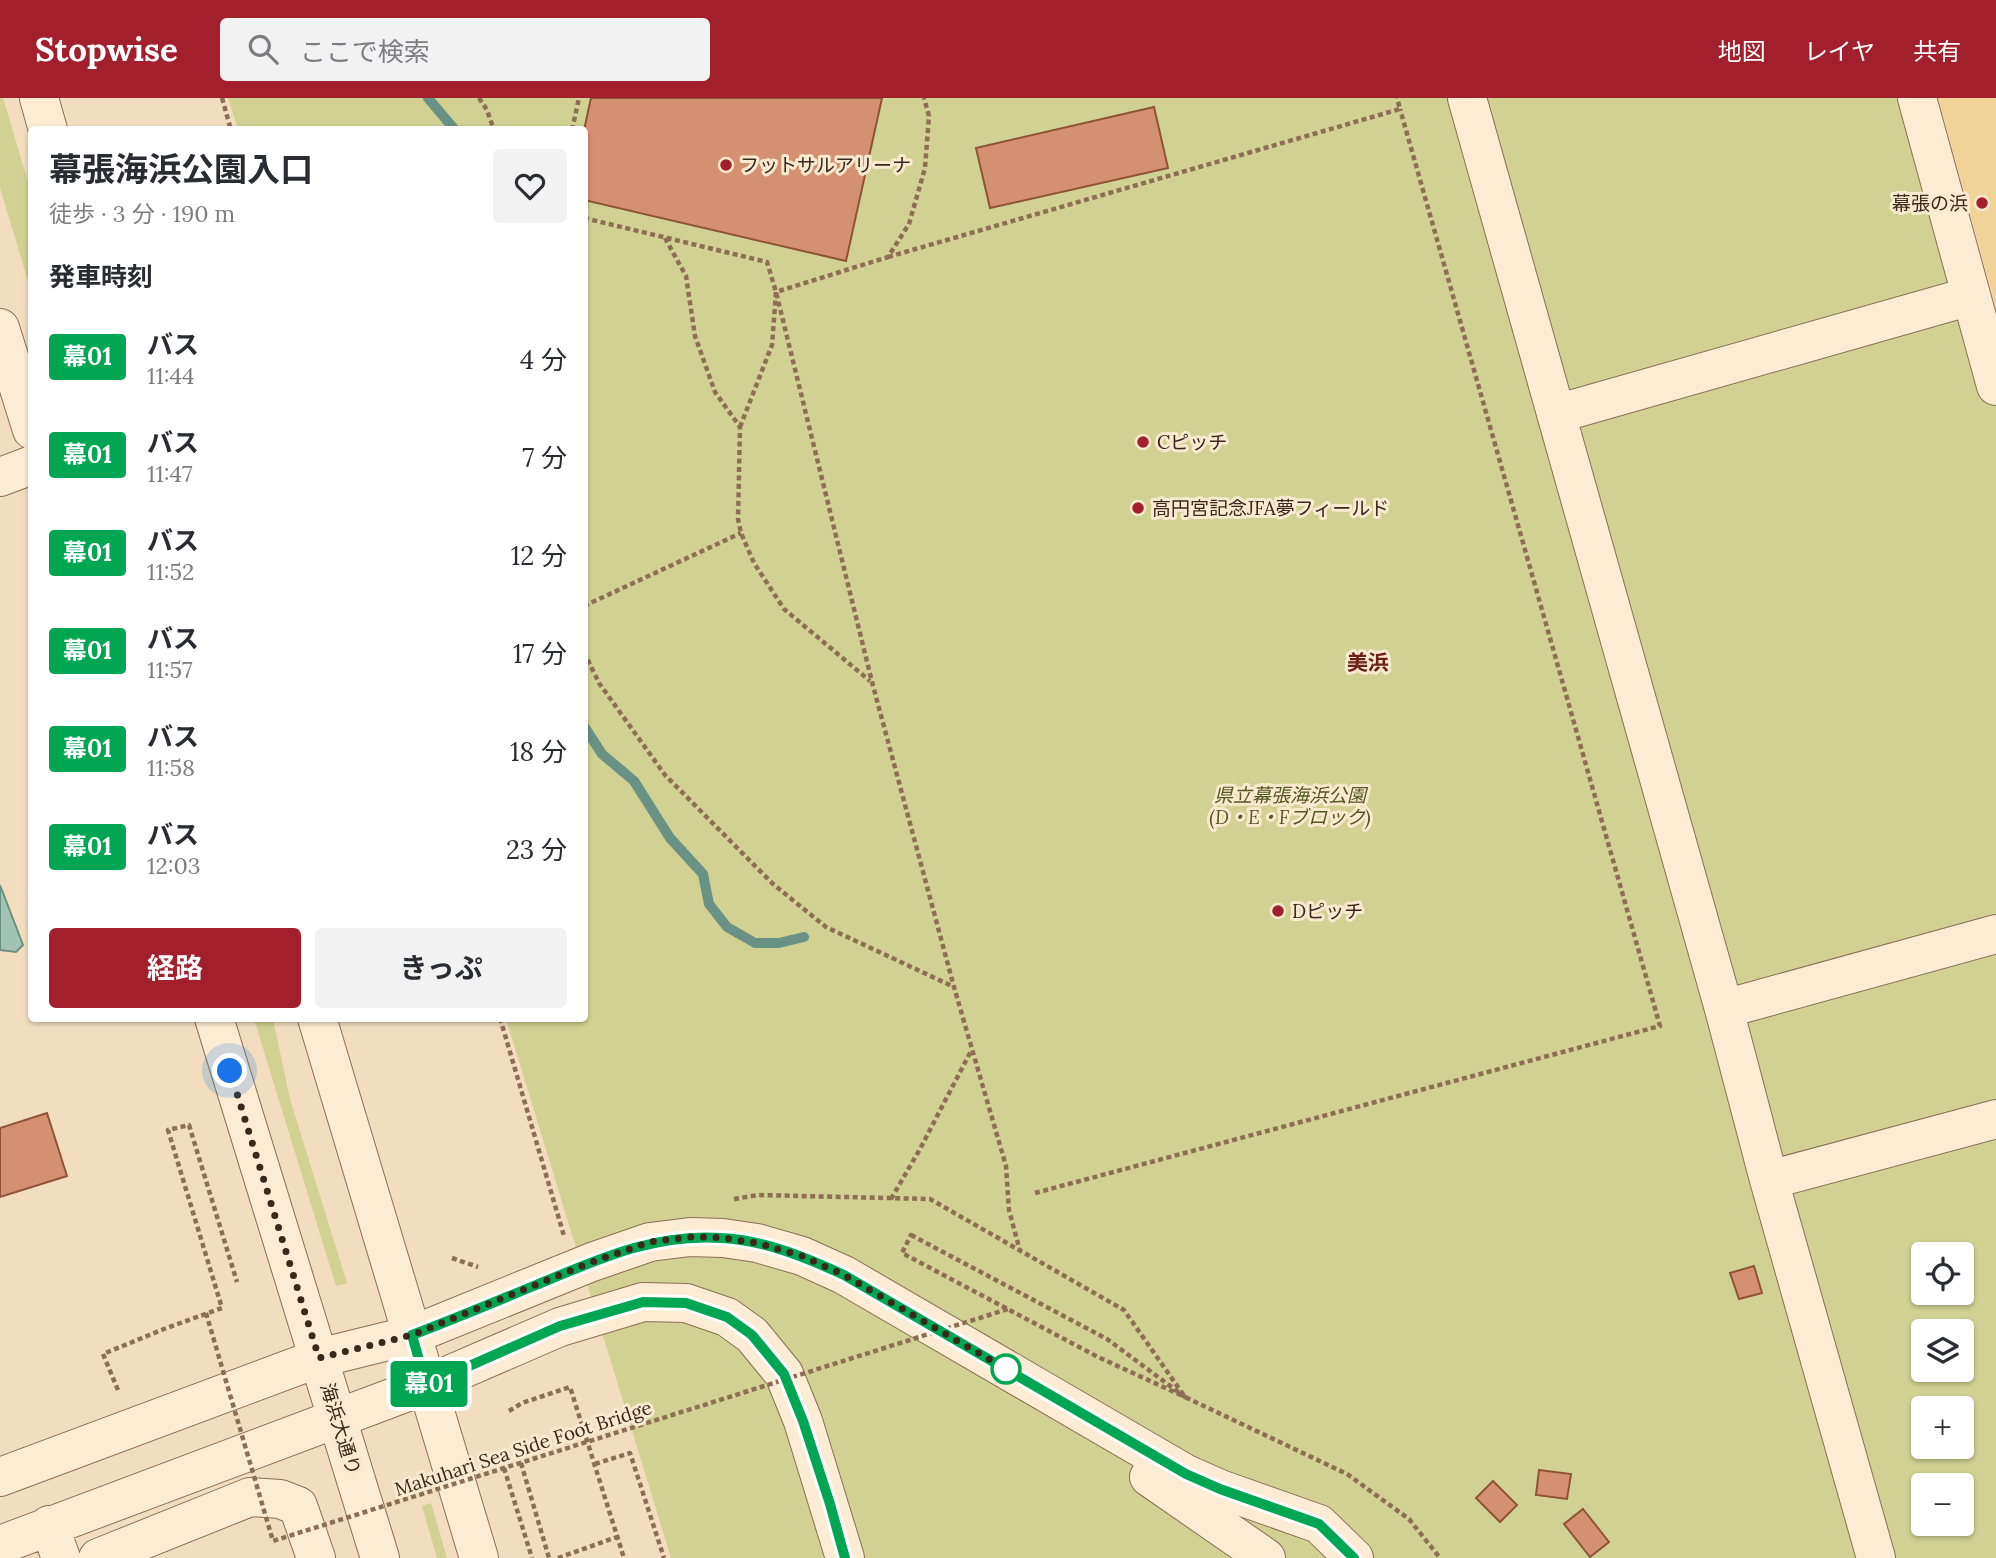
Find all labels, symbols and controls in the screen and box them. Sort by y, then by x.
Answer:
search box [220,18,710,81]
text: Stopwise [35,28,178,70]
icon: search [244,30,282,68]
text: ここで検索 [300,35,430,68]
text: 地図 [1718,36,1766,67]
text: レイヤ [1804,36,1875,67]
text: 共有 [1913,36,1961,67]
text: 幕張海浜公園入口 [49,148,313,190]
button: heart [493,149,567,223]
place label: フットサルアリーナ [740,153,911,177]
marker: フットサルアリーナ [718,157,734,173]
place label: 幕張の浜 [1892,191,1968,215]
marker: 幕張の浜 [1974,195,1990,211]
text: 徒歩 · 3 分 · 190 m [49,199,235,228]
text: 発車時刻 [49,260,153,293]
text: バス [147,328,199,361]
text: 幕01 [63,341,112,372]
text: 4 分 [520,343,567,376]
text: 11:44 [147,361,194,390]
text: バス [147,426,199,459]
place label: Cピッチ [1157,430,1227,454]
marker: Cピッチ [1135,434,1151,450]
text: 幕01 [63,439,112,470]
text: 7 分 [522,441,567,474]
text: 11:47 [147,459,193,488]
place label: 高円宮記念JFA夢フィールド [1152,496,1389,520]
marker: 高円宮記念JFA夢フィールド [1130,500,1146,516]
text: バス [147,524,199,557]
text: 幕01 [63,537,112,568]
text: 12 分 [511,539,567,572]
text: 11:52 [147,557,194,586]
text: バス [147,622,199,655]
text: 幕01 [63,635,112,666]
text: 17 分 [513,637,567,670]
district label: 美浜 [1347,649,1389,676]
text: 11:57 [147,655,193,684]
text: バス [147,720,199,753]
text: 幕01 [63,733,112,764]
text: 18 分 [510,735,567,768]
text: 11:58 [147,753,195,782]
park label: 県立幕張海浜公園 (D・E・Fブロック) [1209,783,1371,830]
text: バス [147,818,199,851]
text: 幕01 [63,831,112,862]
text: 23 分 [506,833,567,866]
text: 12:03 [147,851,201,880]
place label: Dピッチ [1292,899,1363,923]
marker: Dピッチ [1270,903,1286,919]
button: 経路 [49,928,301,1008]
button: きっぷ [315,928,567,1008]
your location [212,1053,247,1088]
map controls [1911,1242,1974,1536]
button: locate [1911,1242,1974,1305]
button: layers [1911,1319,1974,1382]
unlabelled marker [991,1354,1021,1384]
line badge: 幕01 [389,1361,469,1407]
text: 幕01 [404,1368,454,1399]
street label: 海浜大通り [316,1380,366,1478]
street label: Makuhari Sea Side Foot Bridge [391,1395,655,1501]
button: + [1911,1396,1974,1459]
button: − [1911,1473,1974,1536]

